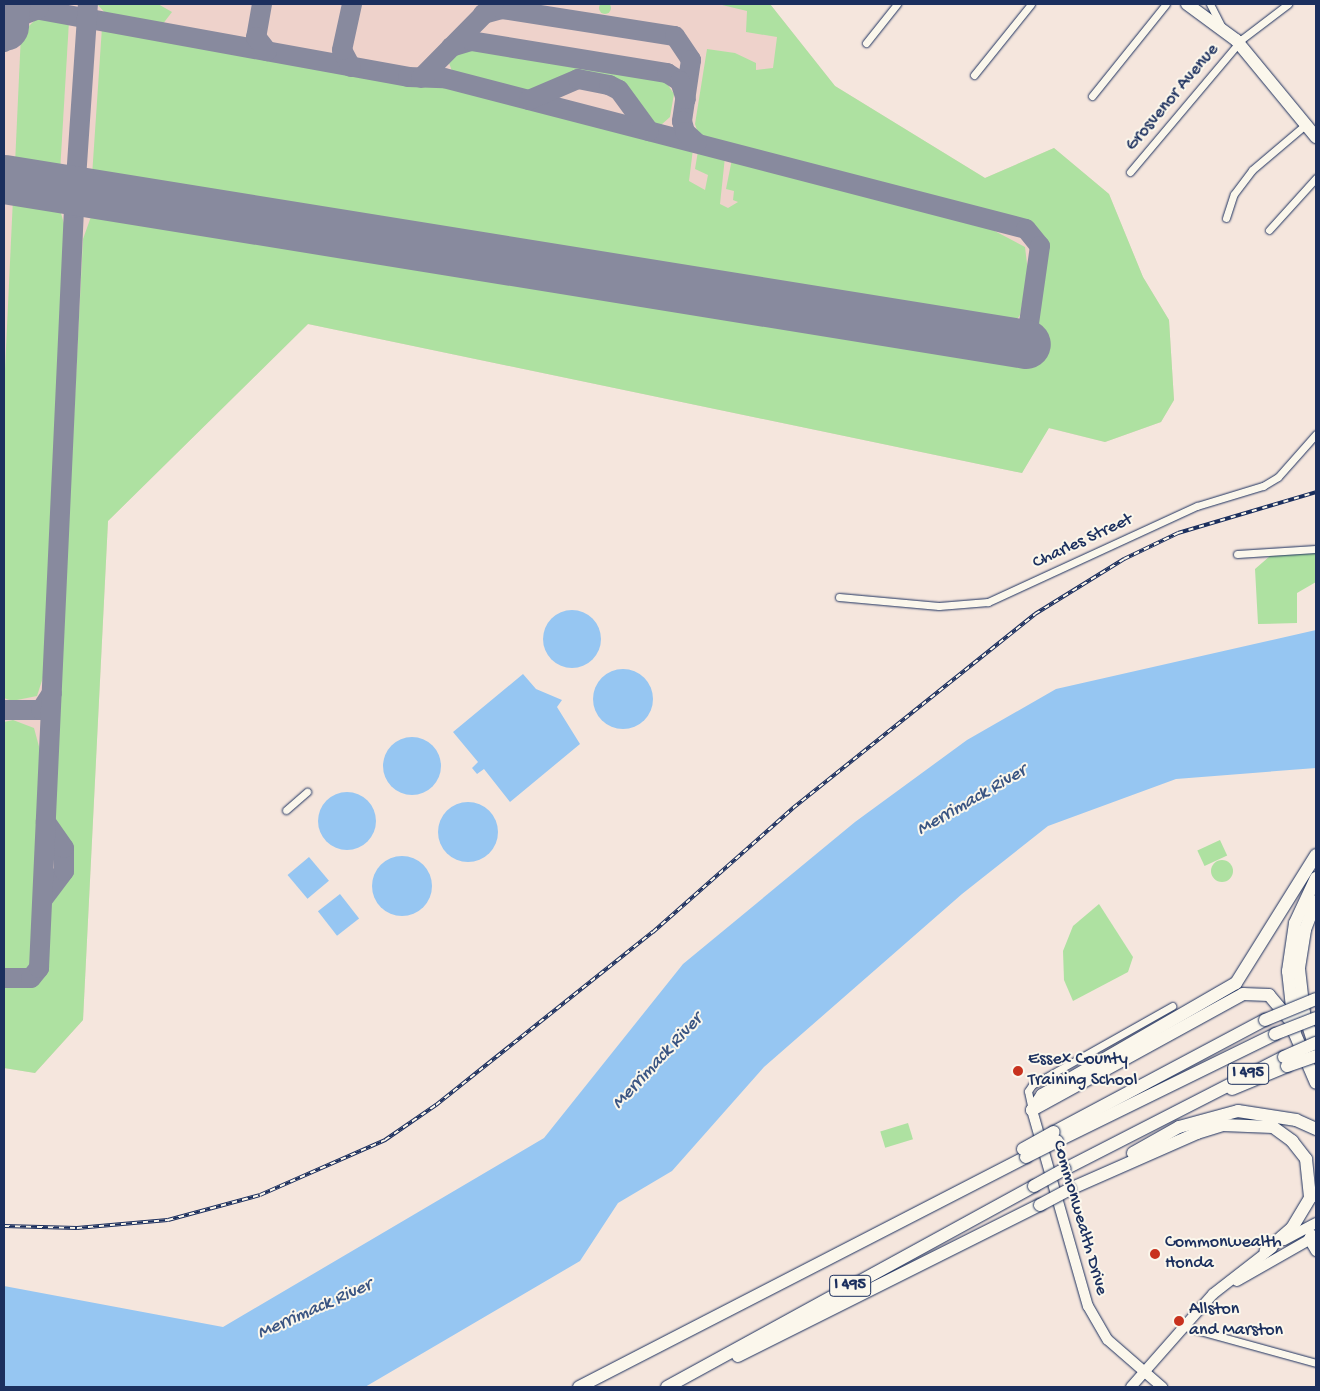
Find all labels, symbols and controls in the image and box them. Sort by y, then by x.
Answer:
street label: Grosvenor Avenue [1122,40,1224,156]
street label: Charles Street [1030,509,1136,575]
water label: Merrimack River [913,760,1031,842]
water label: Merrimack River [608,1009,708,1115]
place label: Essex County Training School [1028,1050,1137,1092]
road number: I 495 [1227,1060,1269,1088]
marker: Essex County Training School [1012,1065,1024,1077]
street label: Commonwealth Drive [1047,1138,1111,1298]
place label: Commonwealth Honda [1165,1233,1282,1276]
marker: Commonwealth Honda [1149,1248,1161,1260]
road number: I 495 [829,1272,871,1300]
water label: Merrimack River [254,1275,376,1345]
place label: Allston and Marston [1189,1300,1283,1342]
marker: Allston and Marston [1173,1315,1185,1327]

